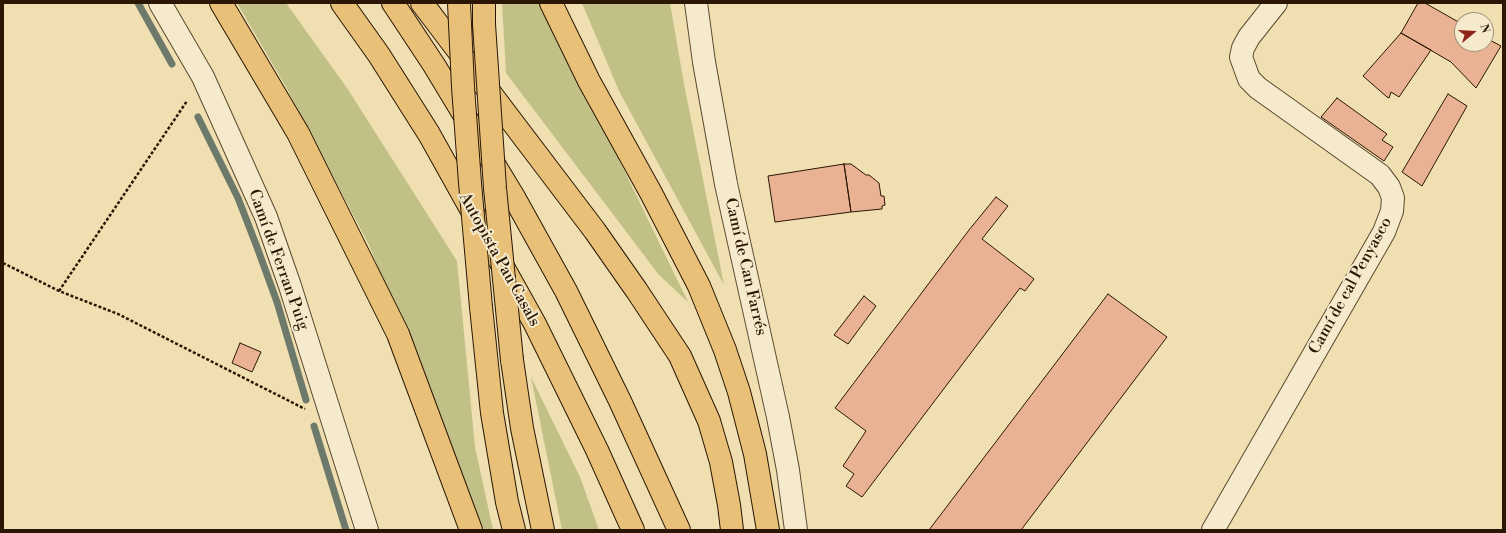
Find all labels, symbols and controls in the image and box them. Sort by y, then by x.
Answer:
north arrow [1454,12,1494,52]
text: N [1476,22,1492,35]
street label: Camí de Ferran Puig [244,187,312,333]
street label: Autopista Pau Casals [454,190,544,330]
street label: Camí de Can Farrés [720,196,770,338]
street label: Camí de cal Penyasco [1305,214,1397,358]

